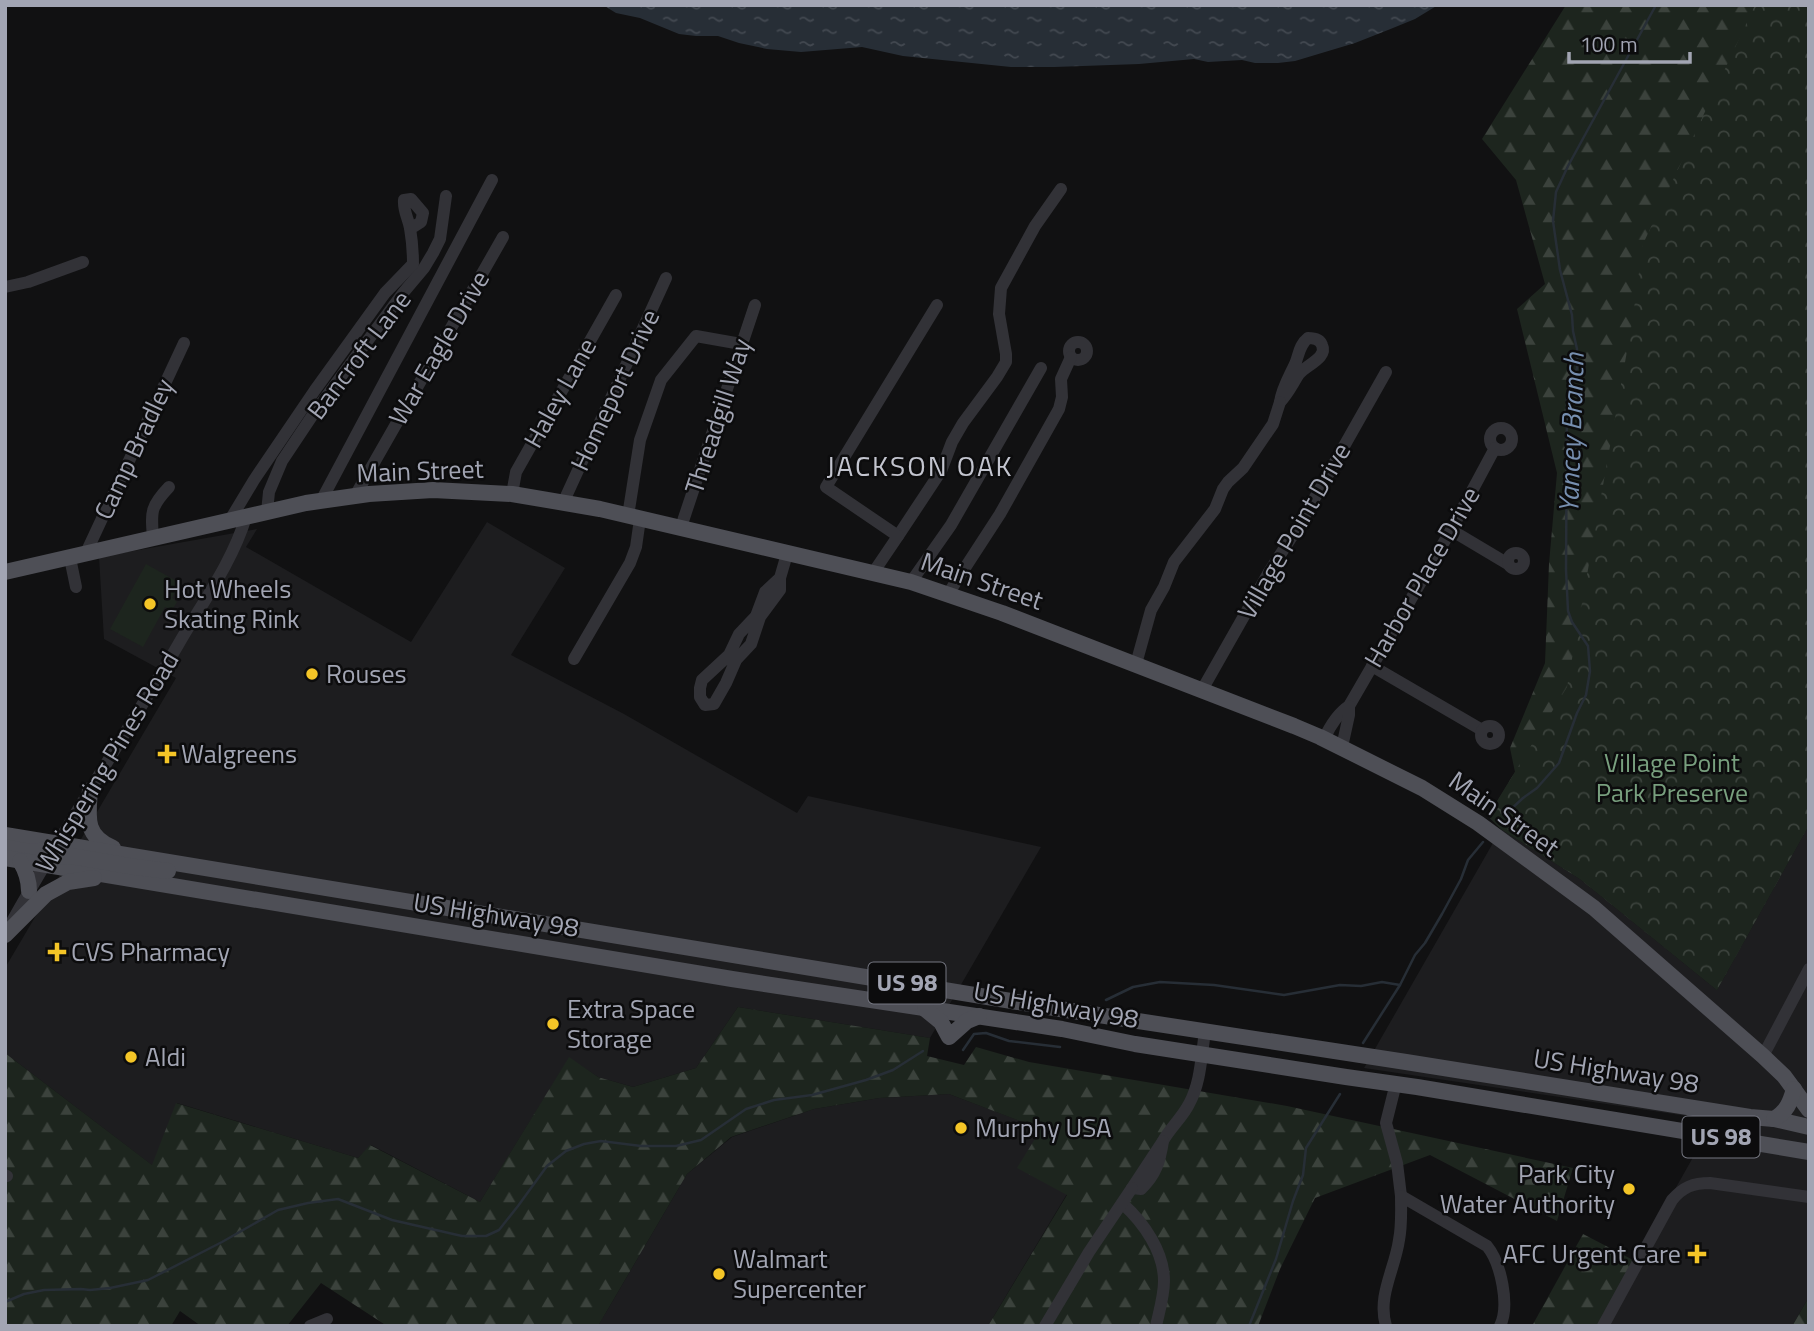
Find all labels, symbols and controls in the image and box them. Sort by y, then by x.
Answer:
scale bar [1569,21,1690,65]
text: 100 m [1580,28,1637,60]
street label: War Eagle Drive [378,263,499,432]
street label: Bancroft Lane [297,282,420,427]
street label: Homeport Drive [560,303,669,477]
street label: Haley Lane [513,331,606,455]
street label: Threadgill Way [674,333,761,499]
water label: Yancey Branch [1546,351,1595,514]
street label: Camp Bradley [84,372,183,526]
street label: Village Point Drive [1227,435,1360,626]
district label: JACKSON OAK [826,444,1014,487]
street label: Main Street [356,449,484,492]
street label: Harbor Place Drive [1354,479,1489,674]
street label: Main Street [916,541,1049,620]
place label: Hot Wheels Skating Rink [164,569,300,638]
marker: Hot Wheels Skating Rink [142,596,158,612]
street label: Whispering Pines Road [25,644,188,880]
place label: Rouses [326,654,407,693]
marker: Rouses [304,666,320,682]
place label: Walgreens [181,734,297,773]
park label: Village Point Park Preserve [1596,743,1748,812]
marker: Walgreens [159,746,175,762]
street label: Main Street [1441,761,1568,866]
street label: US Highway 98 [411,882,582,947]
place label: CVS Pharmacy [71,932,230,971]
marker: CVS Pharmacy [49,944,65,960]
road number: US 98 [869,962,946,1003]
street label: US Highway 98 [970,971,1142,1038]
place label: Extra Space Storage [567,989,695,1058]
marker: Extra Space Storage [545,1016,561,1032]
place label: Aldi [145,1037,186,1076]
street label: US Highway 98 [1531,1038,1702,1103]
marker: Aldi [123,1049,139,1065]
place label: Murphy USA [975,1108,1112,1147]
road number: US 98 [1682,1116,1760,1157]
marker: Murphy USA [953,1120,969,1136]
place label: Park City Water Authority [1440,1154,1615,1223]
marker: Park City Water Authority [1621,1181,1637,1197]
place label: AFC Urgent Care [1502,1234,1681,1273]
place label: Walmart Supercenter [733,1239,866,1308]
marker: AFC Urgent Care [1687,1244,1707,1264]
marker: Walmart Supercenter [711,1266,727,1282]

